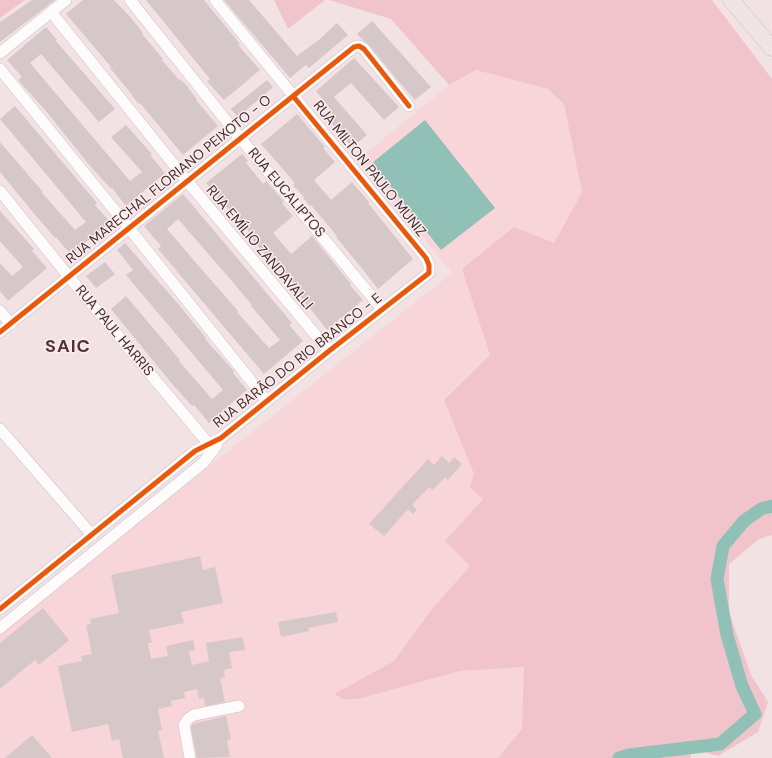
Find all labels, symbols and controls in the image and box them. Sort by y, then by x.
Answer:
street label: RUA MARECHAL FLORIANO PEIXOTO - O [63,92,275,268]
street label: RUA MILTON PAULO MUNIZ [309,98,429,240]
street label: RUA EUCALIPTOS [244,145,328,241]
street label: RUA EMÍLIO ZANDAVALLI [202,182,316,314]
street label: RUA PAUL HARRIS [71,282,157,380]
street label: RUA BARÃO DO RIO BRANCO - E [210,290,386,432]
district label: SAIC [45,336,91,358]

